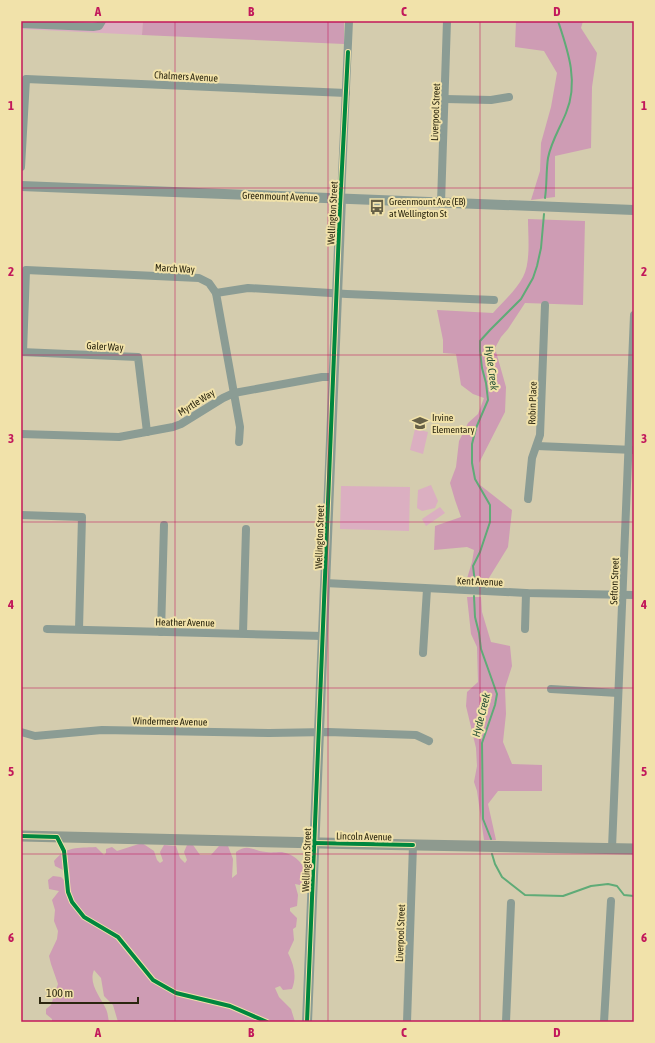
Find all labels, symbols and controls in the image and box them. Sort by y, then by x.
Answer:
text: A [94,4,102,19]
text: B [248,4,255,19]
text: C [401,4,407,19]
text: D [553,4,561,19]
street label: Chalmers Avenue [154,69,219,84]
street label: Liverpool Street [429,83,442,141]
text: 1 [8,98,14,113]
text: 1 [641,98,647,113]
street label: Wellington Street [325,181,340,245]
street label: Greenmount Avenue [242,190,318,203]
place label: Greenmount Ave (EB) at Wellington St [389,196,466,219]
bus stop icon: Greenmount Ave (EB) at Wellington St [368,198,386,216]
street label: March Way [155,262,195,275]
text: 2 [8,264,14,279]
text: 2 [641,264,647,279]
street label: Galer Way [86,340,124,353]
water label: Hyde Creek [483,345,501,391]
street label: Robin Place [526,381,539,425]
street label: Myrtle Way [176,387,216,418]
place label: Irvine Elementary [432,412,475,435]
school or university icon: Irvine Elementary [411,414,429,432]
text: 3 [8,431,14,446]
text: 3 [641,431,647,446]
street label: Wellington Street [313,505,326,569]
street label: Sefton Street [608,557,621,605]
street label: Kent Avenue [457,575,504,588]
text: 4 [7,597,14,612]
text: 4 [640,597,647,612]
street label: Heather Avenue [155,616,215,629]
water label: Hyde Creek [470,692,492,738]
street label: Windermere Avenue [132,715,208,728]
text: 5 [8,764,14,779]
text: 5 [641,764,647,779]
street label: Wellington Street [300,828,313,892]
street label: Lincoln Avenue [336,831,393,842]
street label: Liverpool Street [394,904,407,962]
text: 6 [8,930,14,945]
text: 6 [641,930,647,945]
scale bar [40,979,138,1005]
text: 100 m [46,986,73,1000]
text: A [94,1025,102,1040]
text: B [248,1025,255,1040]
text: C [401,1025,407,1040]
text: D [553,1025,561,1040]

